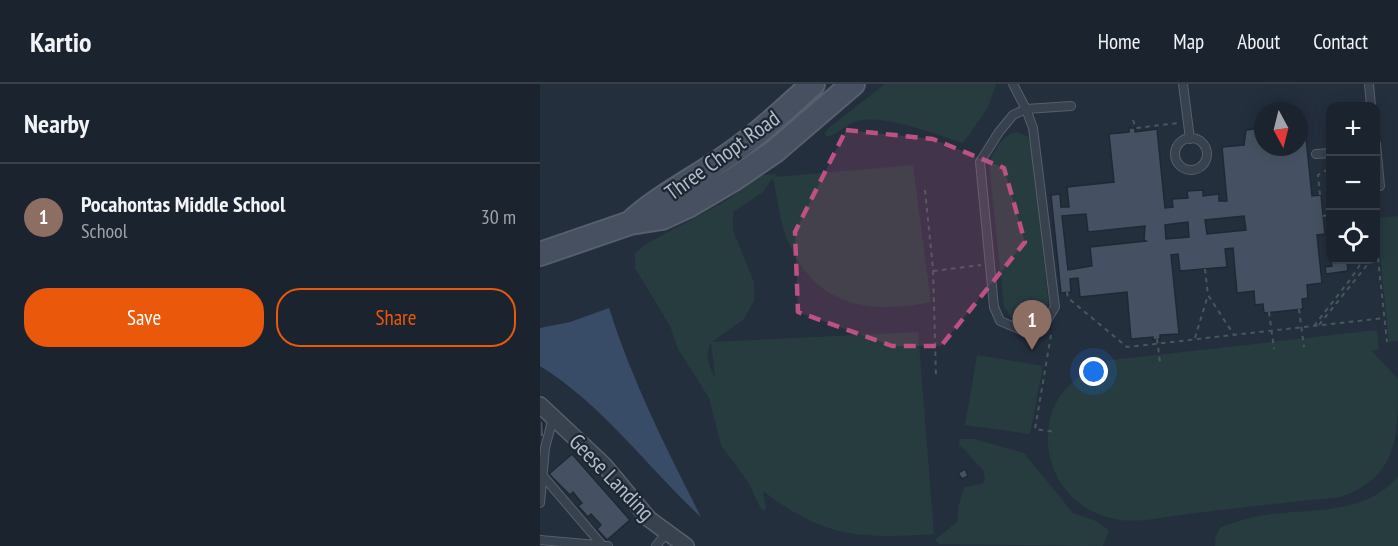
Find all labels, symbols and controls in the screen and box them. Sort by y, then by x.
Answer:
text: Kartio [30,23,92,60]
text: Home [1098,28,1140,55]
text: Map [1173,28,1204,55]
text: About [1237,28,1280,55]
text: Contact [1313,28,1368,55]
north arrow [1254,102,1308,156]
map controls [1326,102,1380,264]
button: + [1326,102,1380,156]
street label: Three Chopt Road [659,104,785,206]
text: Nearby [24,107,89,140]
button: − [1326,156,1380,210]
text: Pocahontas Middle School [81,190,285,218]
text: 1 [39,204,48,230]
text: 30 m [481,204,516,230]
button: locate [1326,210,1380,264]
text: School [81,218,127,244]
button: Save [24,288,264,347]
button: Share [276,288,516,347]
pin: 1 [1012,300,1052,350]
your location [1079,357,1108,386]
street label: Geese Landing [563,427,661,527]

